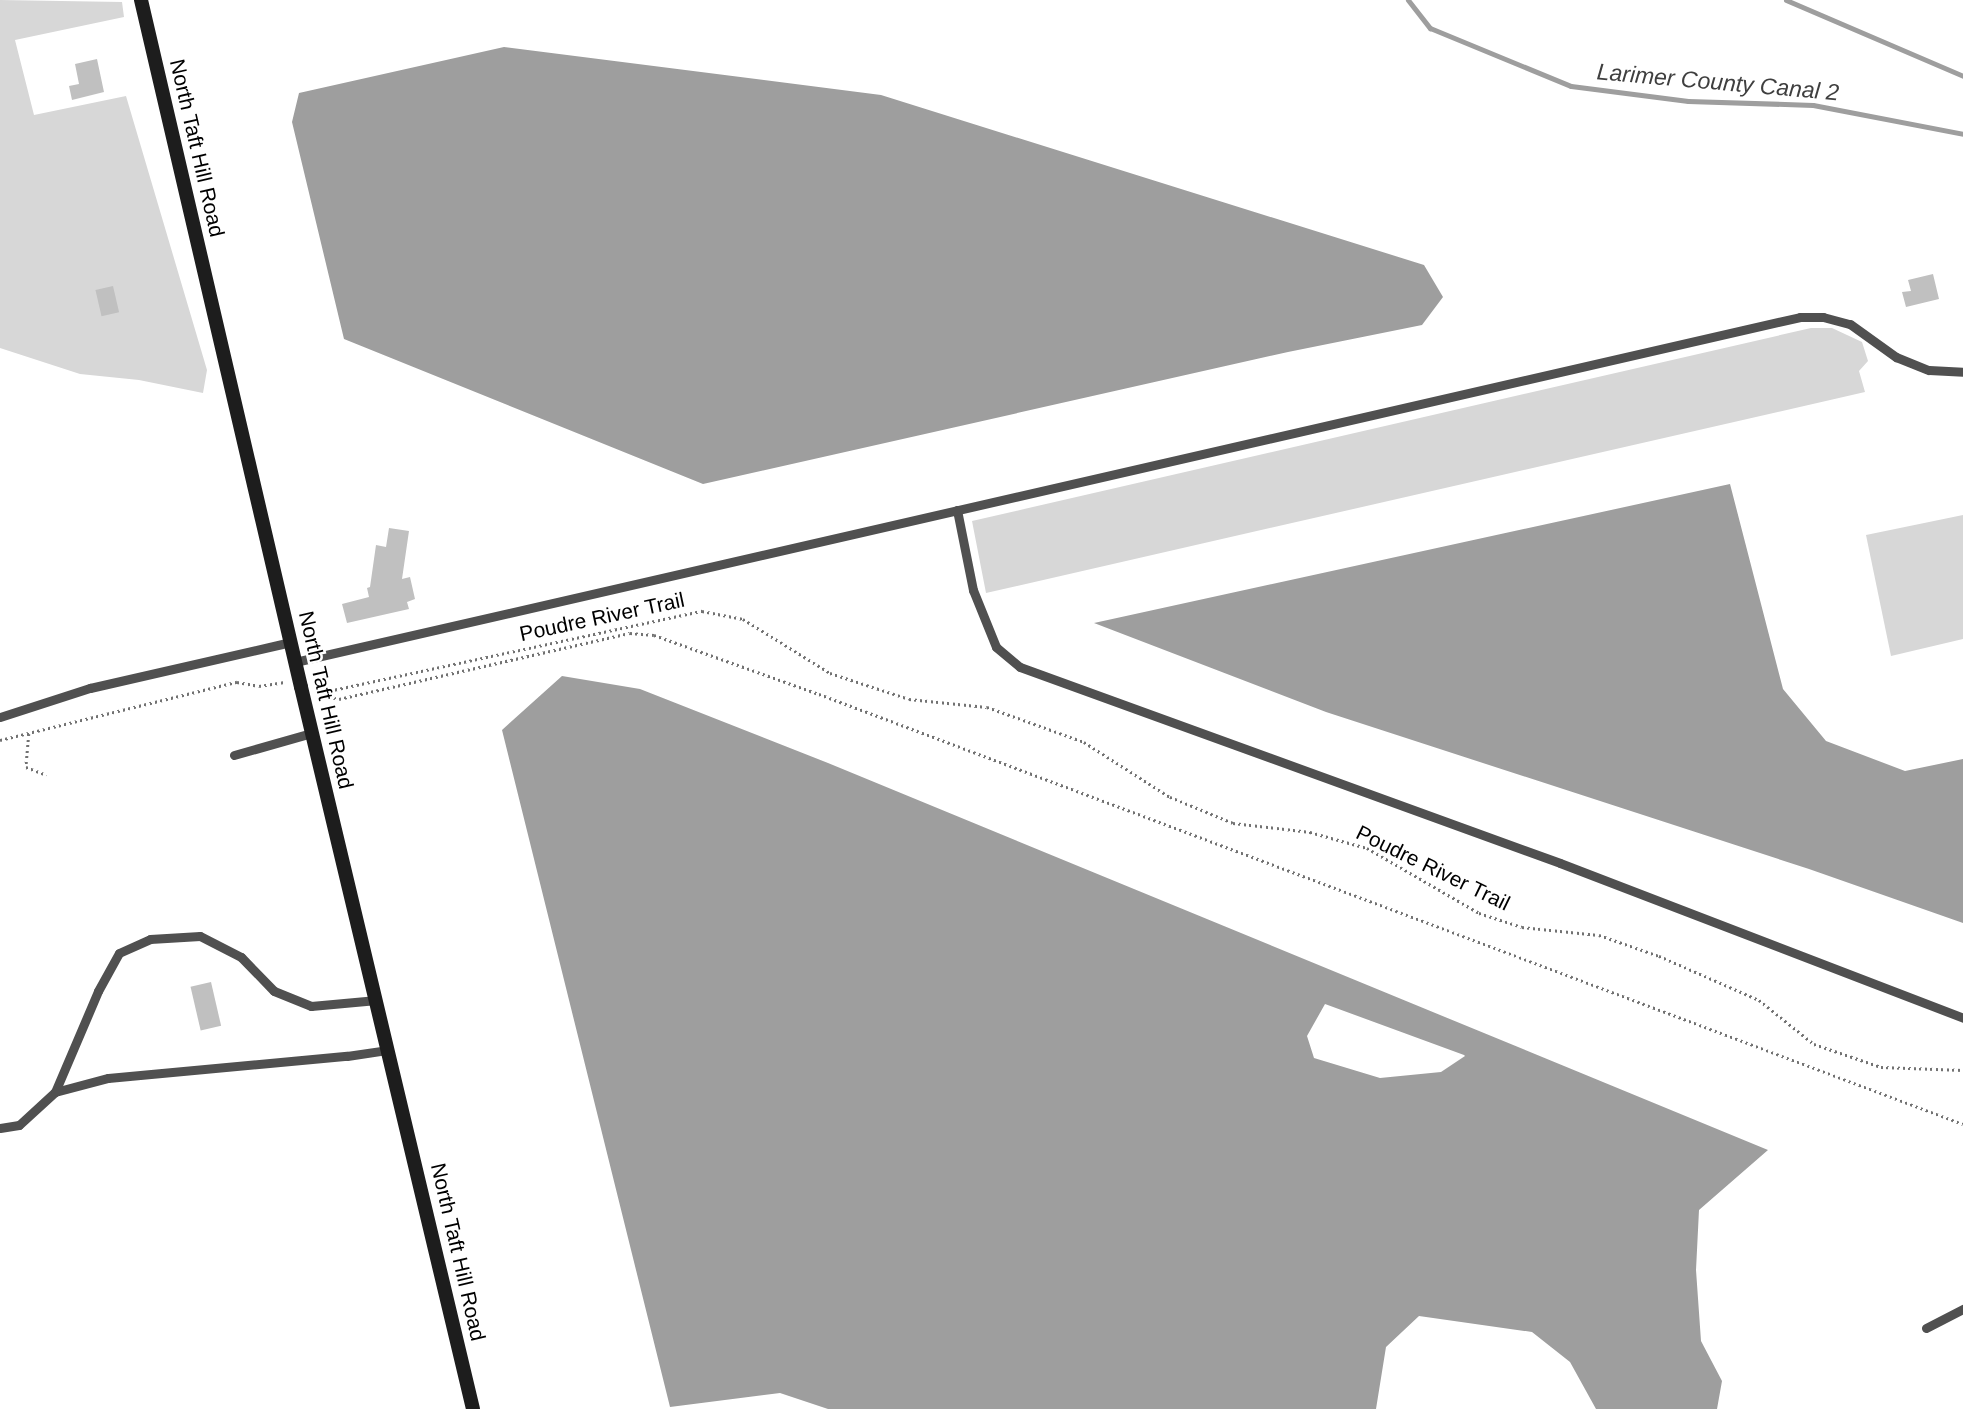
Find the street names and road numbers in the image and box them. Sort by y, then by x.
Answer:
street label: North Taft Hill Road [164,56,230,240]
street label: Poudre River Trail [517,587,687,647]
street label: North Taft Hill Road [293,608,359,792]
street label: Poudre River Trail [1352,820,1514,916]
street label: North Taft Hill Road [425,1160,491,1344]

